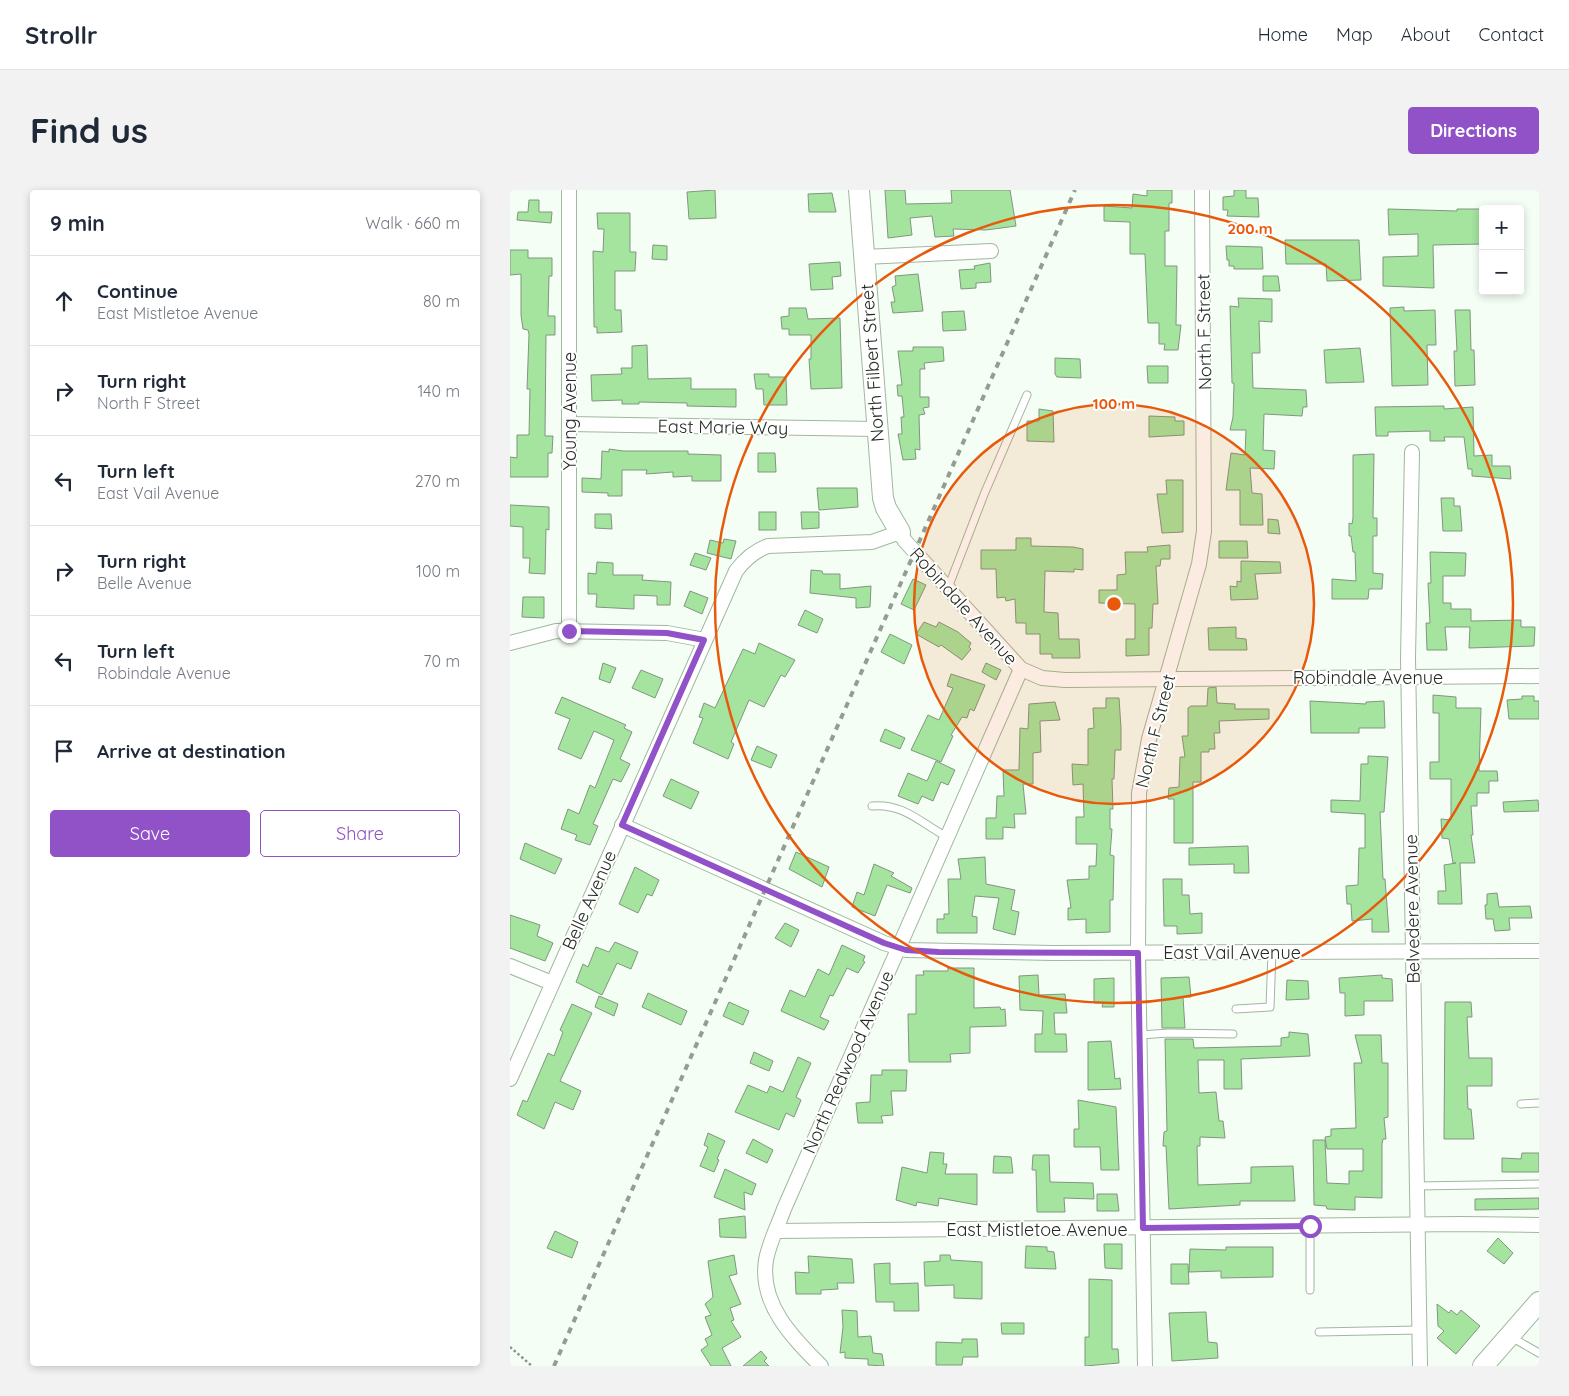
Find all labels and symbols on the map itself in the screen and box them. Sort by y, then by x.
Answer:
text: 200 m [1228,219,1273,238]
street label: North F Street [1191,274,1217,390]
street label: North Filbert Street [855,283,889,443]
street label: Young Avenue [558,352,581,470]
text: 100 m [1093,394,1135,413]
street label: East Marie Way [658,414,788,440]
street label: Robindale Avenue [905,542,1023,670]
centre of rings [1105,595,1123,613]
route end [558,620,581,643]
street label: Robindale Avenue [1293,666,1443,689]
street label: North F Street [1130,672,1180,790]
street label: Belvedere Avenue [1399,834,1425,984]
street label: Belle Avenue [557,847,621,953]
street label: East Vail Avenue [1163,941,1301,964]
street label: North Redwood Avenue [797,967,899,1157]
route start [1299,1215,1322,1238]
street label: East Mistletoe Avenue [946,1218,1128,1241]

